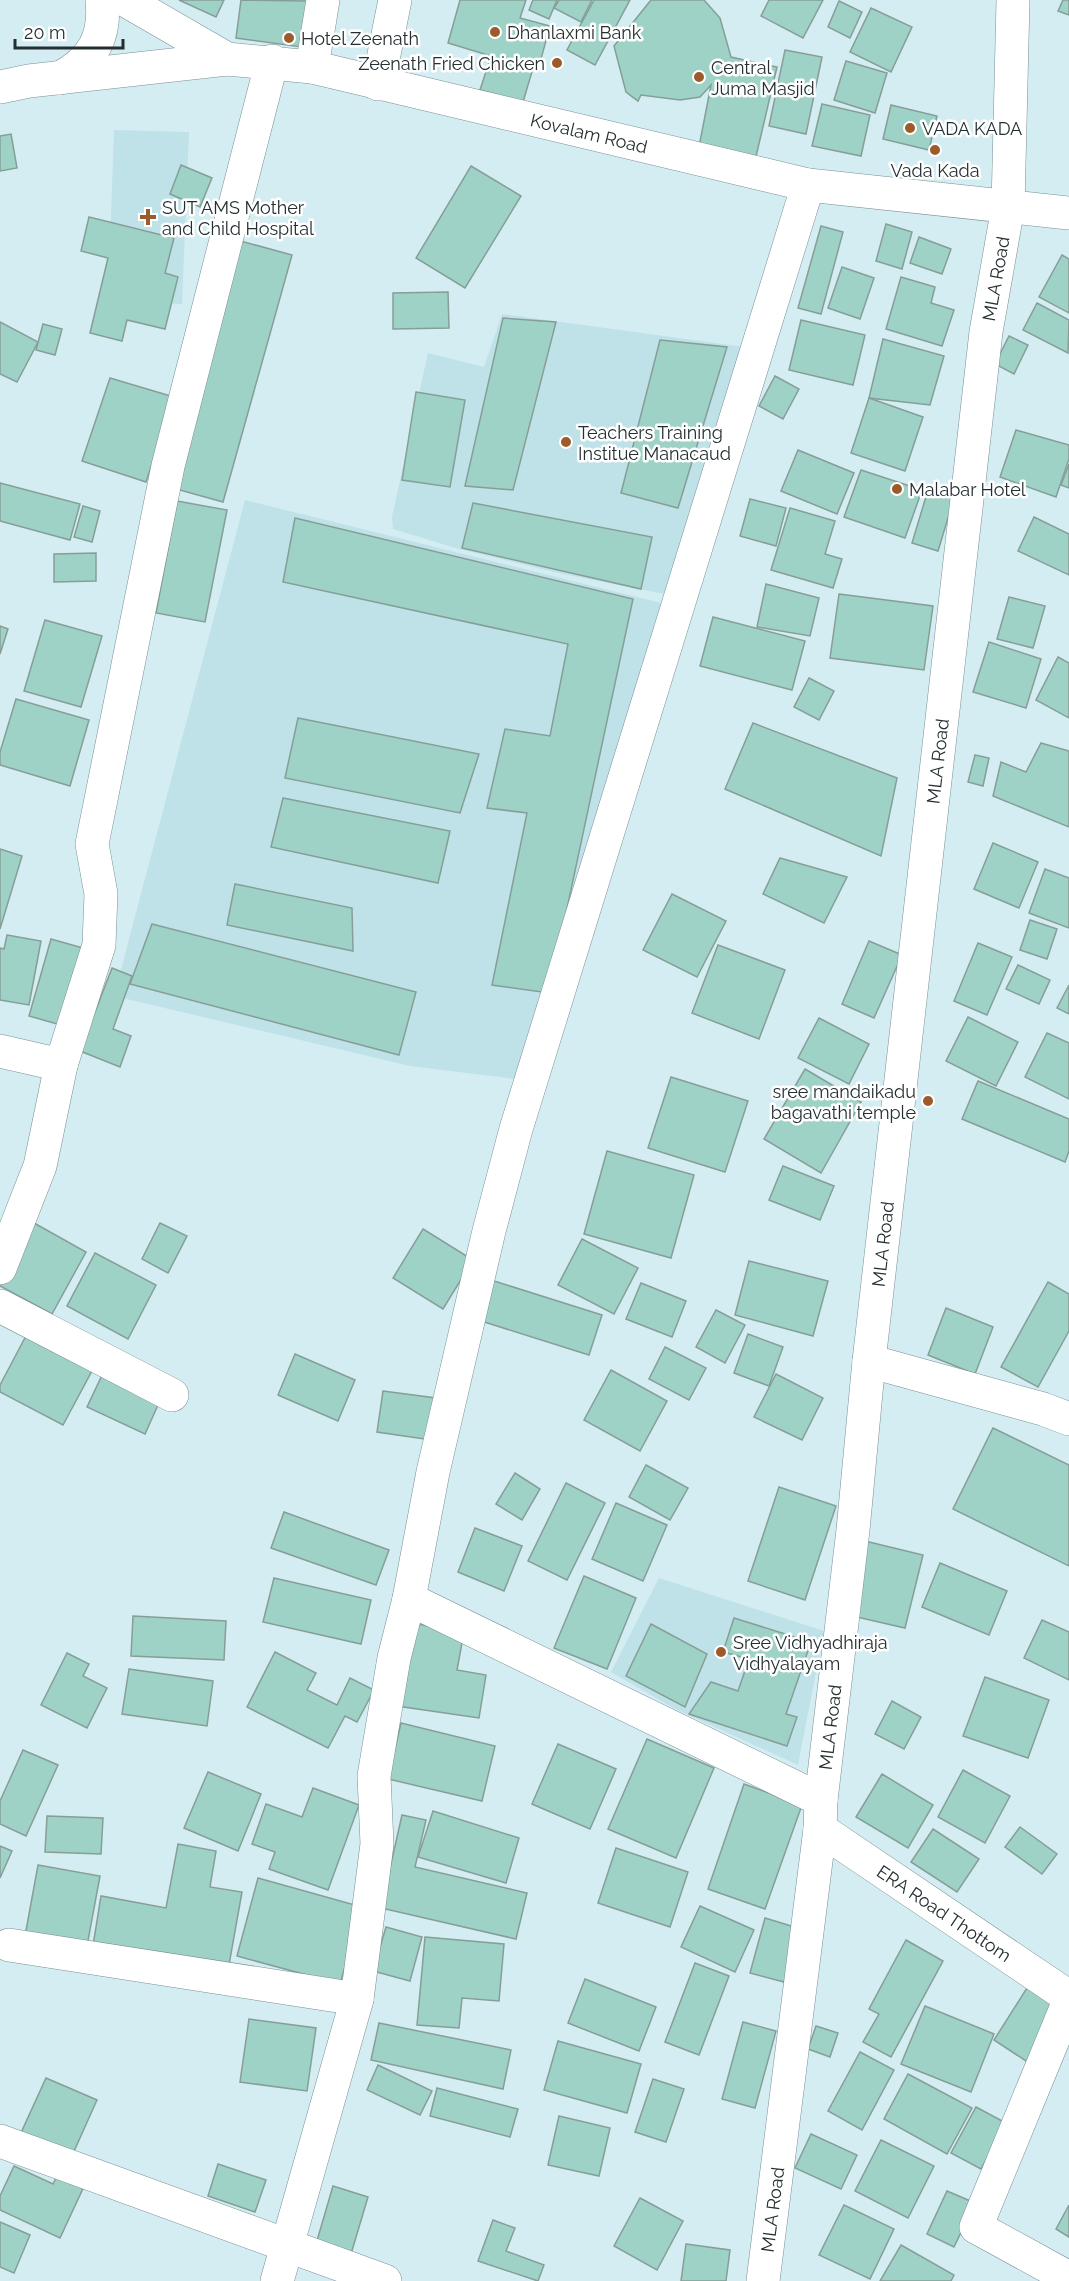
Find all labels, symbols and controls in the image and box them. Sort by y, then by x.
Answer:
scale bar [15,12,123,50]
text: 20 m [24,22,66,43]
place label: Dhanlaxmi Bank [507,22,642,43]
marker: Dhanlaxmi Bank [488,25,502,39]
place label: Hotel Zeenath [301,28,419,49]
marker: Hotel Zeenath [282,31,296,45]
place label: Zeenath Fried Chicken [358,53,545,74]
marker: Zeenath Fried Chicken [550,56,564,70]
place label: Central Juma Masjid [711,57,815,99]
marker: Central Juma Masjid [692,70,706,84]
street label: Kovalam Road [528,109,650,157]
place label: VADA KADA [922,118,1022,139]
marker: VADA KADA [903,121,917,135]
marker: Vada Kada [928,143,942,157]
place label: Vada Kada [890,160,980,181]
place label: SUT AMS Mother and Child Hospital [162,197,314,239]
marker: SUT AMS Mother and Child Hospital [139,208,157,226]
street label: MLA Road [978,235,1013,323]
place label: Teachers Training Institue Manacaud [578,422,731,464]
marker: Teachers Training Institue Manacaud [559,435,573,449]
place label: Malabar Hotel [909,479,1026,500]
marker: Malabar Hotel [890,482,904,496]
street label: MLA Road [922,717,952,805]
place label: sree mandaikadu bagavathi temple [771,1081,916,1123]
marker: sree mandaikadu bagavathi temple [921,1094,935,1108]
street label: MLA Road [867,1200,898,1288]
place label: Sree Vidhyadhiraja Vidhyalayam [733,1632,888,1674]
marker: Sree Vidhyadhiraja Vidhyalayam [714,1645,728,1659]
street label: MLA Road [814,1683,845,1771]
street label: ERA Road Thottom [873,1860,1015,1966]
street label: MLA Road [756,2166,788,2253]

